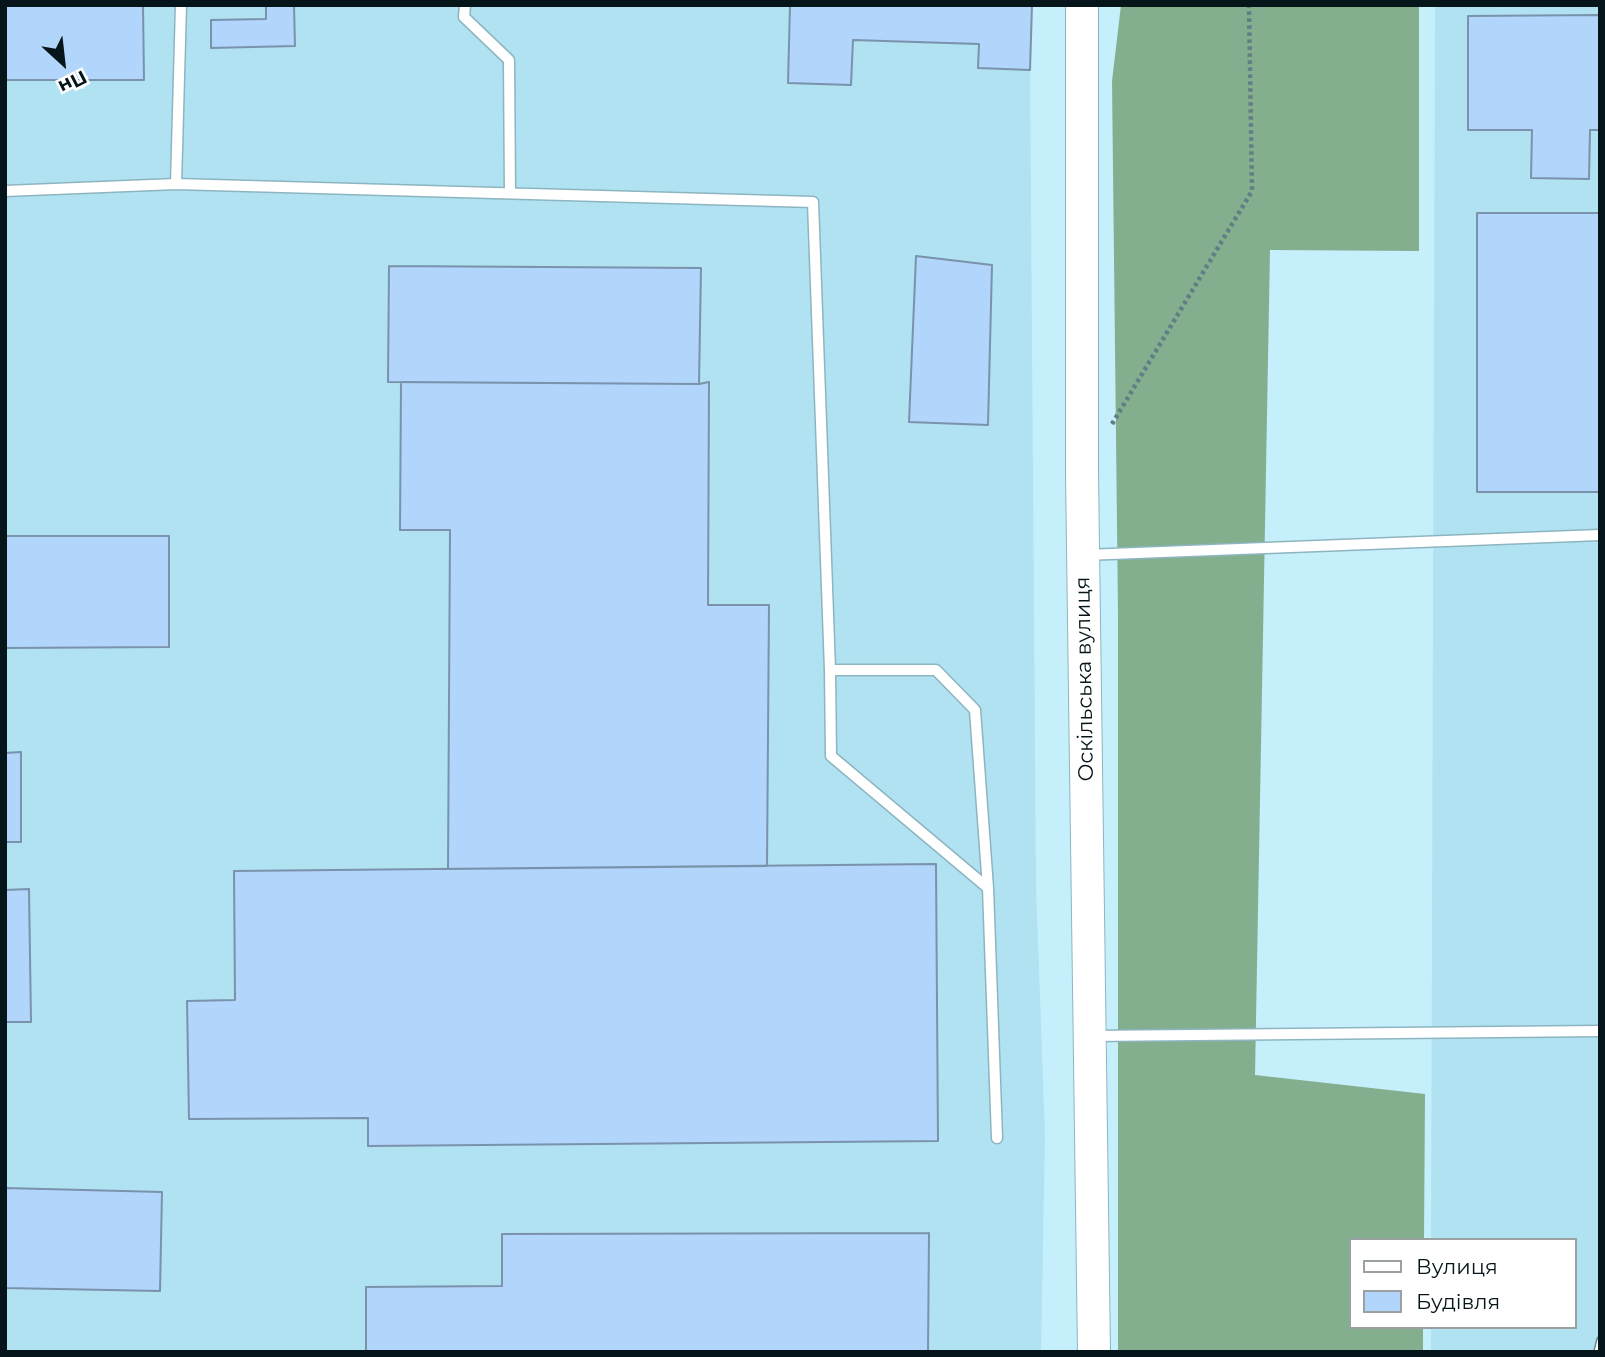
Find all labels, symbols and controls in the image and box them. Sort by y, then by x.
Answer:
north arrow [28,28,98,98]
text: Пн [55,65,91,99]
street label: Оскільська вулиця [1071,576,1099,782]
legend [1350,1238,1577,1329]
text: Вулиця [1416,1254,1498,1279]
text: Будівля [1416,1289,1500,1314]

